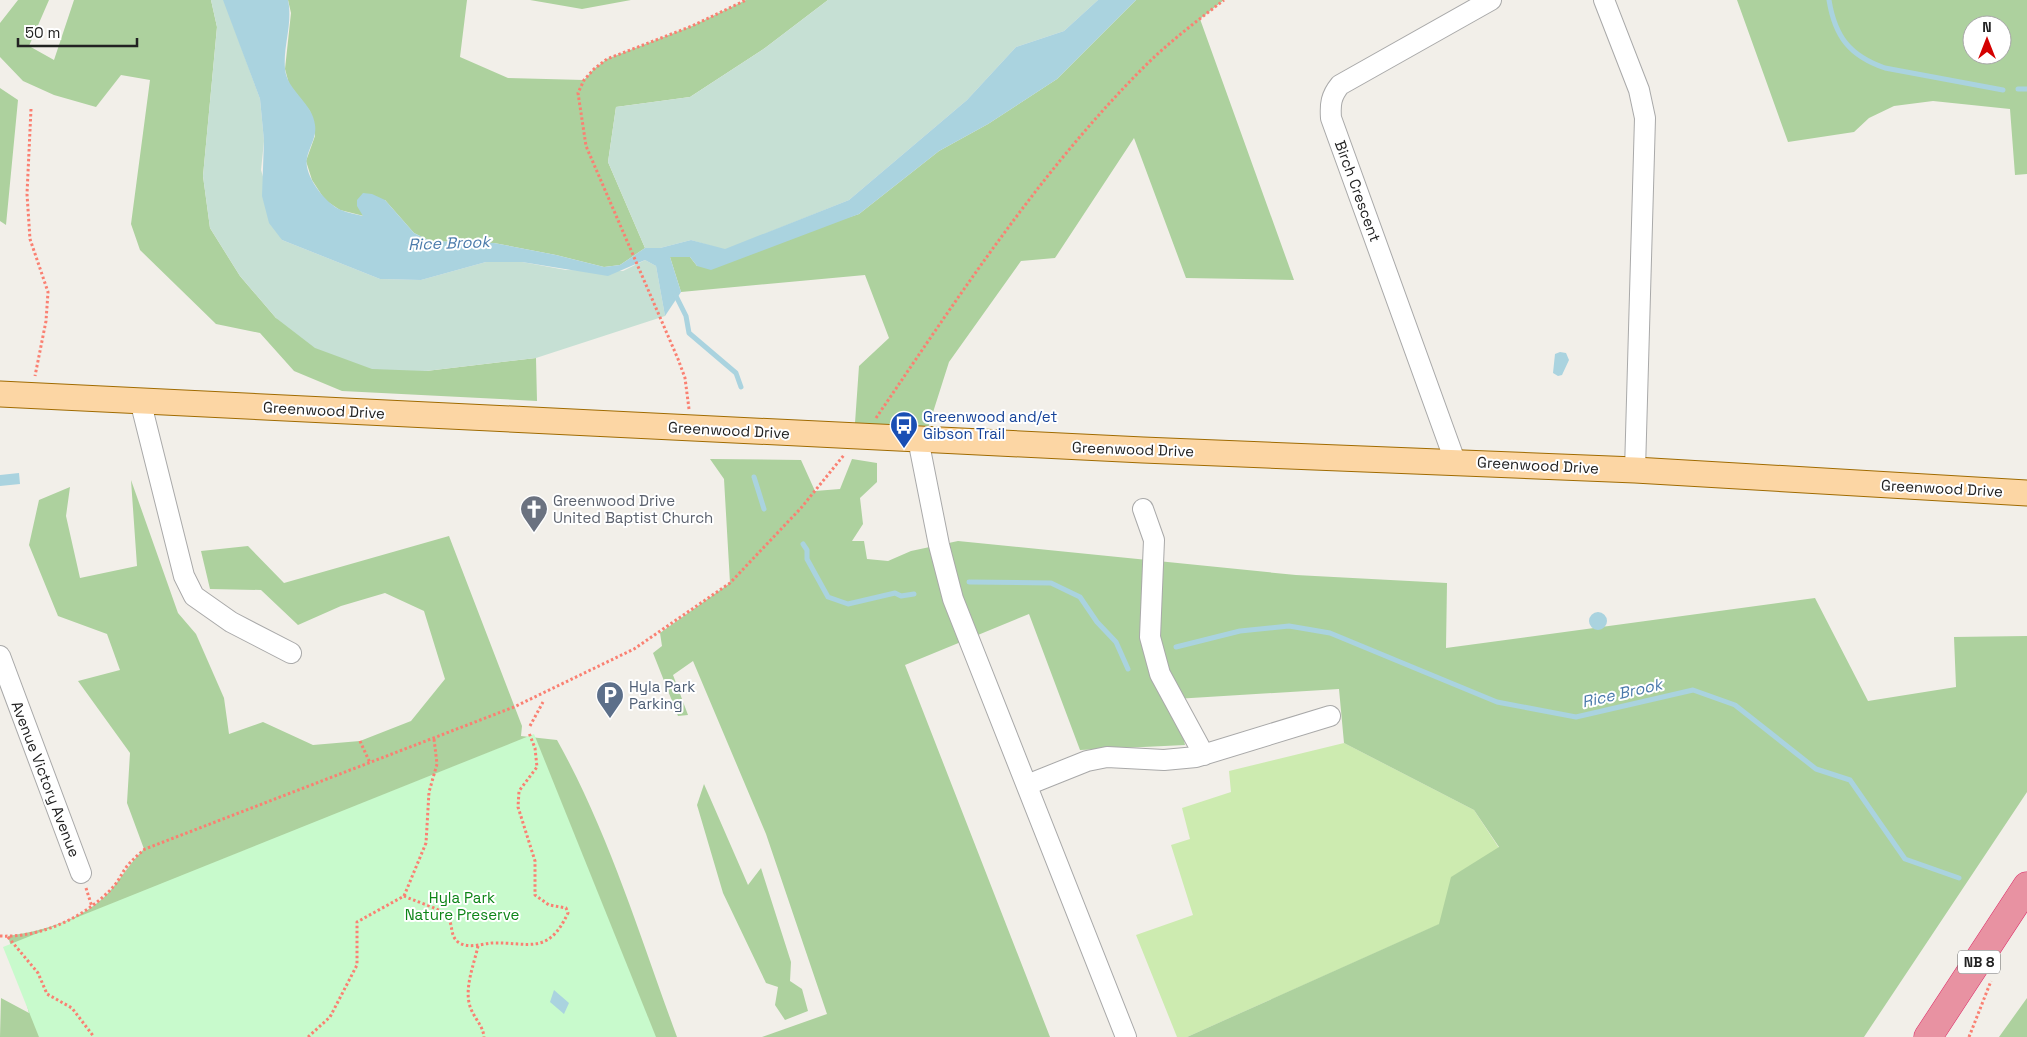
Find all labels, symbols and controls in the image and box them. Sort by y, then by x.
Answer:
scale bar [18,15,136,47]
north arrow [1962,15,2012,65]
text: N [1982,18,1992,36]
text: 50 m [25,23,60,42]
street label: Birch Crescent [1331,138,1385,244]
water label: Rice Brook [408,231,493,255]
street label: Greenwood Drive [263,397,386,423]
place label: Greenwood and/et Gibson Trail [923,407,1057,443]
bus stop icon: Greenwood and/et Gibson Trail [889,410,919,449]
street label: Greenwood Drive [668,417,791,443]
street label: Greenwood Drive [1072,437,1194,461]
street label: Greenwood Drive [1477,452,1600,478]
street label: Greenwood Drive [1881,475,2004,501]
place label: Greenwood Drive United Baptist Church [553,491,713,527]
church icon: Greenwood Drive United Baptist Church [519,494,549,533]
water label: Rice Brook [1580,673,1667,712]
place label: Hyla Park Parking [629,677,695,713]
parking icon: Hyla Park Parking [595,680,625,719]
street label: Avenue Victory Avenue [7,698,85,860]
park label: Hyla Park Nature Preserve [405,888,519,924]
road number: NB 8 [1958,950,2000,974]

